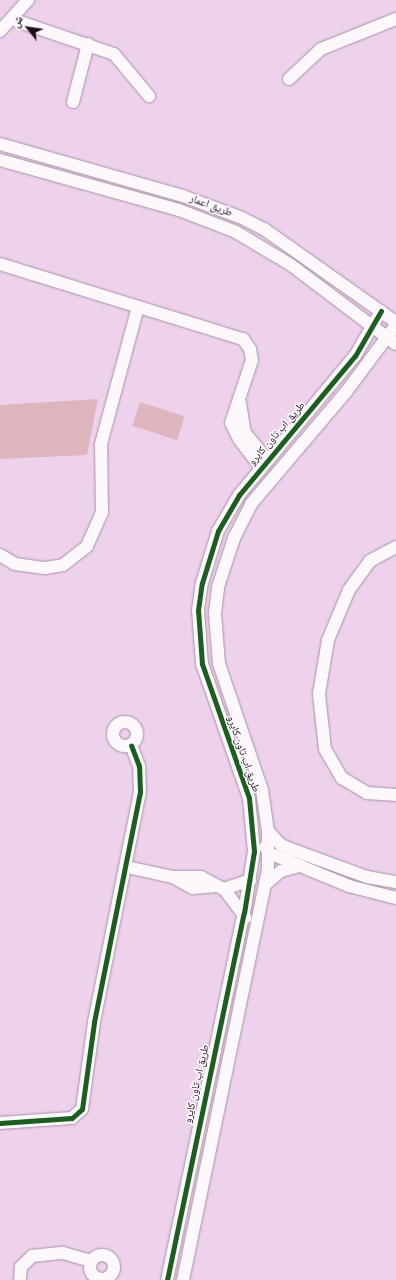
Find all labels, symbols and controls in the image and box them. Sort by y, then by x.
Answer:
north arrow [8,8,48,48]
text: ش [9,13,26,30]
street label: طريق اعمار [188,192,234,220]
street label: طريق اب تاون كايرو [246,399,308,469]
street label: طريق اب تاون كايرو [224,714,262,794]
street label: طريق اب تاون كايرو [182,1043,212,1125]

